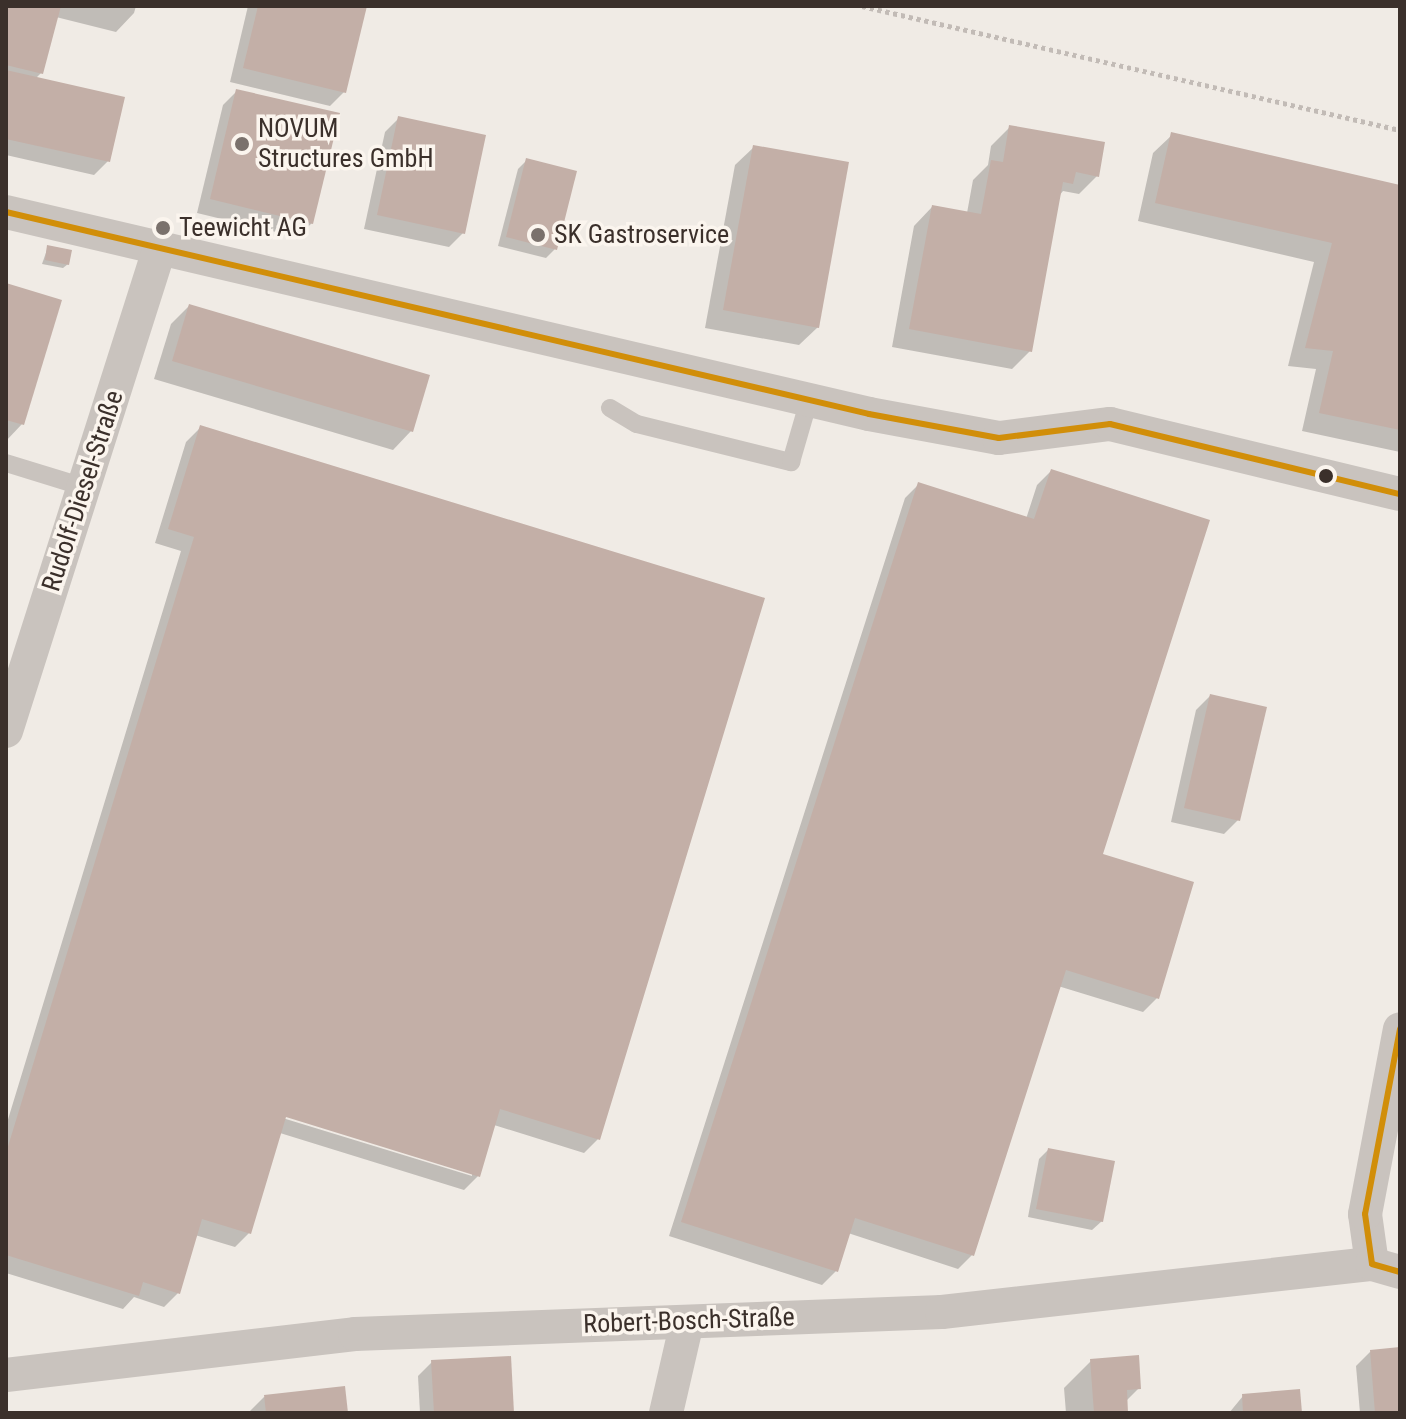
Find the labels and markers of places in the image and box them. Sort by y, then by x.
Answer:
place label: NOVUM Structures GmbH [258,113,434,174]
marker: NOVUM Structures GmbH [233,135,251,153]
place label: Teewicht AG [179,212,307,244]
marker: Teewicht AG [154,219,172,237]
place label: SK Gastroservice [554,219,729,251]
marker: SK Gastroservice [529,226,547,244]
unlabelled marker [1318,468,1334,484]

